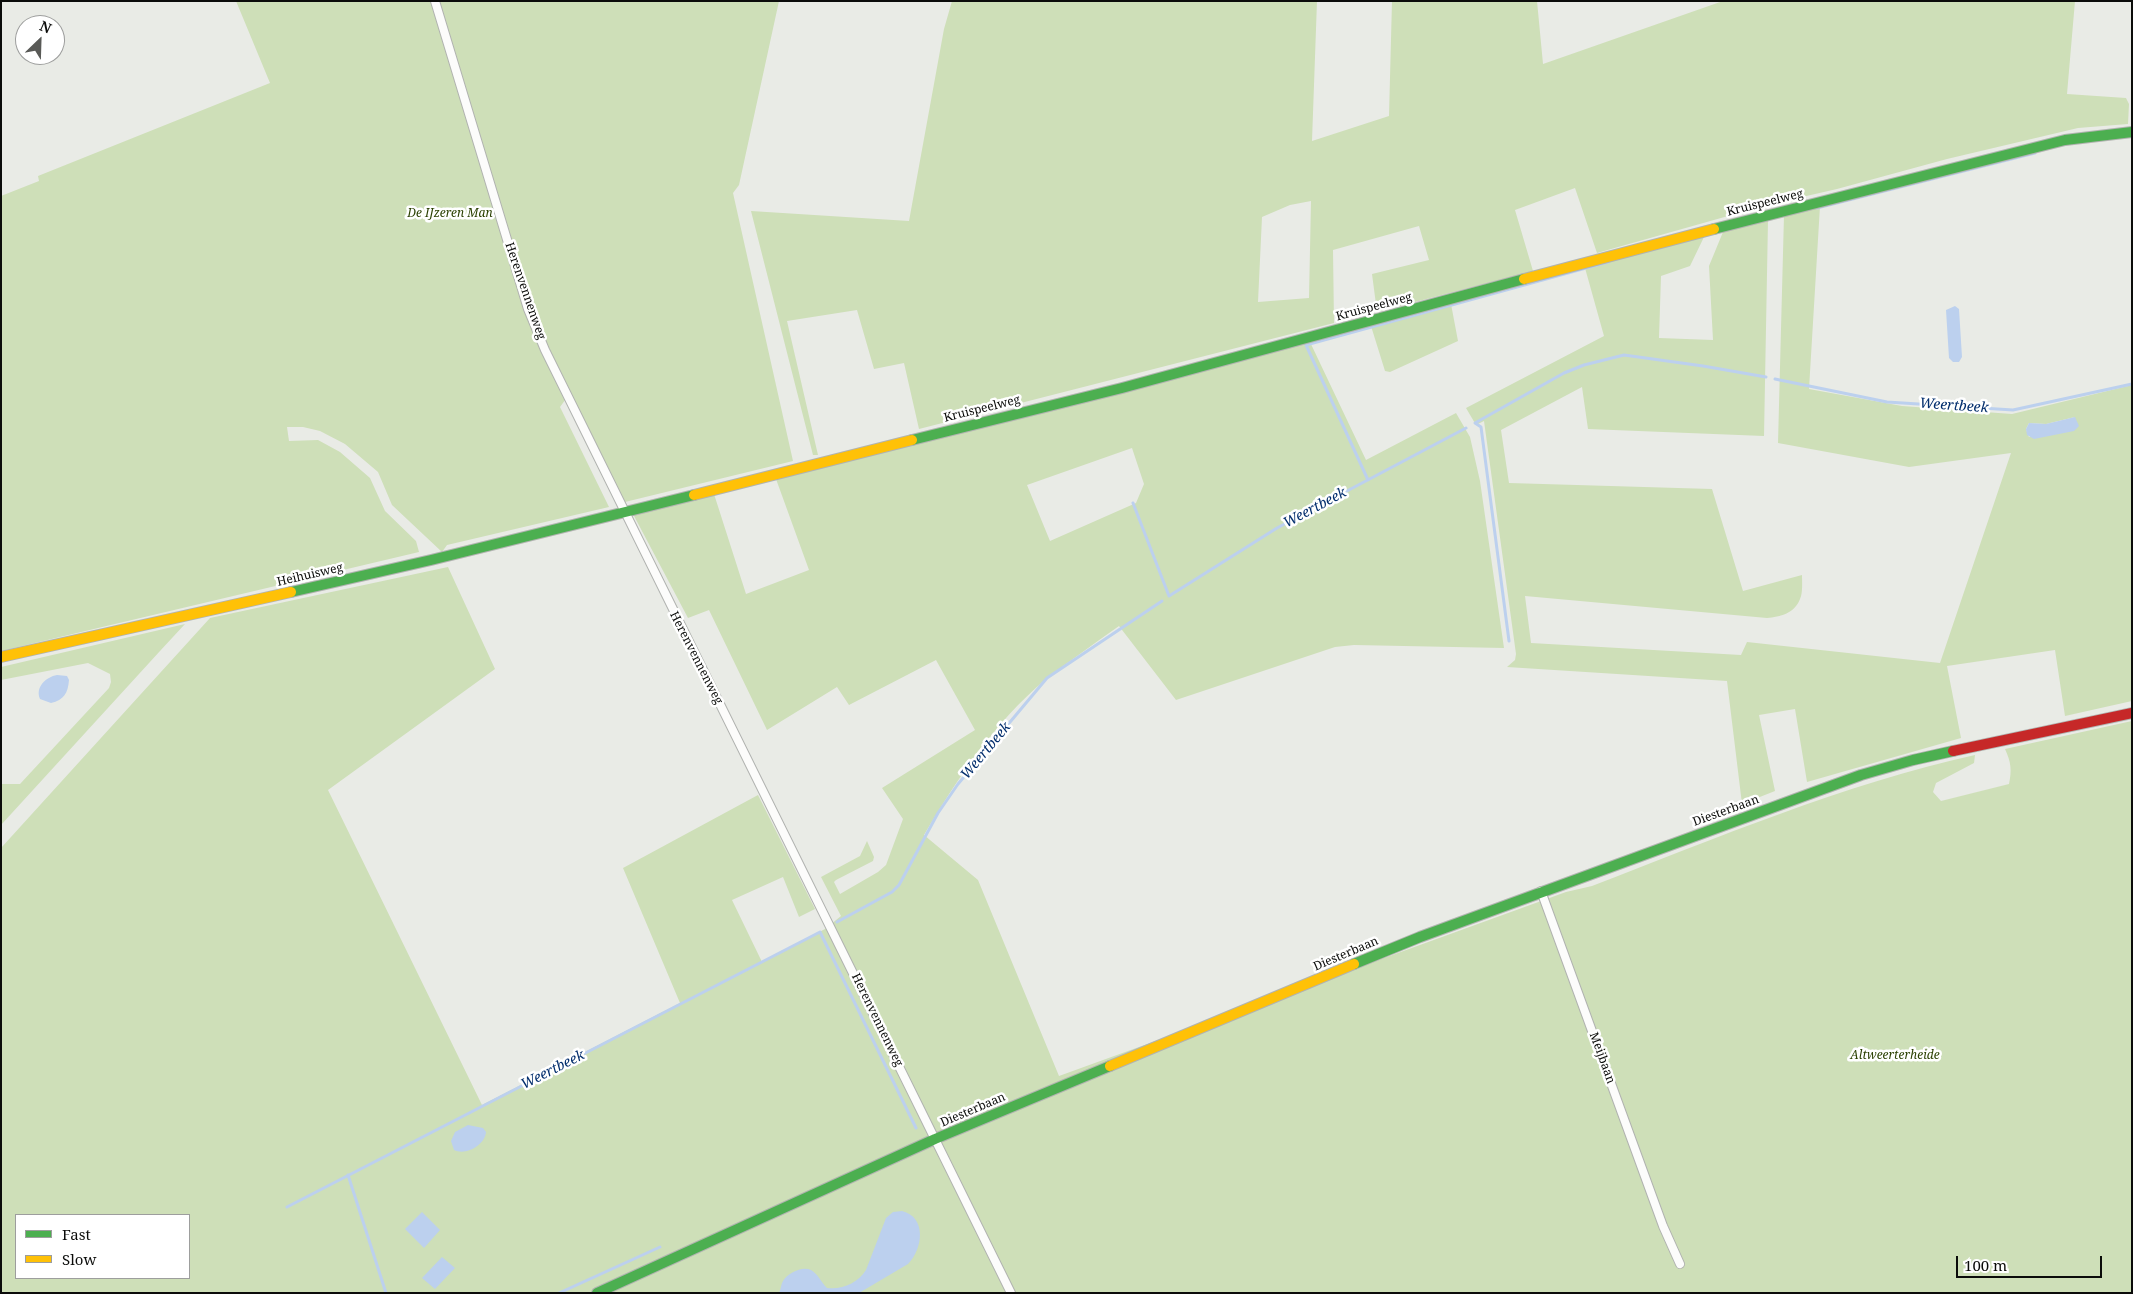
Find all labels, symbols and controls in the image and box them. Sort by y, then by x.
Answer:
north arrow [15,15,65,65]
text: N [37,16,55,38]
street label: Kruispeelweg [1725,187,1805,219]
park label: De IJzeren Man [407,207,493,221]
street label: Herenvennenweg [502,240,548,342]
street label: Kruispeelweg [1334,290,1414,324]
street label: Kruispeelweg [942,393,1022,425]
water label: Weertbeek [1919,395,1989,417]
water label: Weertbeek [1281,484,1349,532]
street label: Heihuisweg [276,560,344,590]
street label: Herenvennenweg [666,609,726,707]
water label: Weertbeek [957,719,1015,783]
street label: Diesterbaan [1691,792,1761,830]
street label: Diesterbaan [1311,934,1381,974]
street label: Herenvennenweg [848,971,906,1069]
street label: Meijbaan [1586,1030,1618,1086]
water label: Weertbeek [518,1047,588,1093]
park label: Altweerterheide [1850,1049,1940,1063]
street label: Diesterbaan [938,1090,1008,1130]
legend [15,1214,190,1279]
text: Fast [62,1224,91,1244]
scale bar [1958,1246,2104,1278]
text: Slow [62,1249,96,1269]
text: 100 m [1964,1255,2007,1275]

